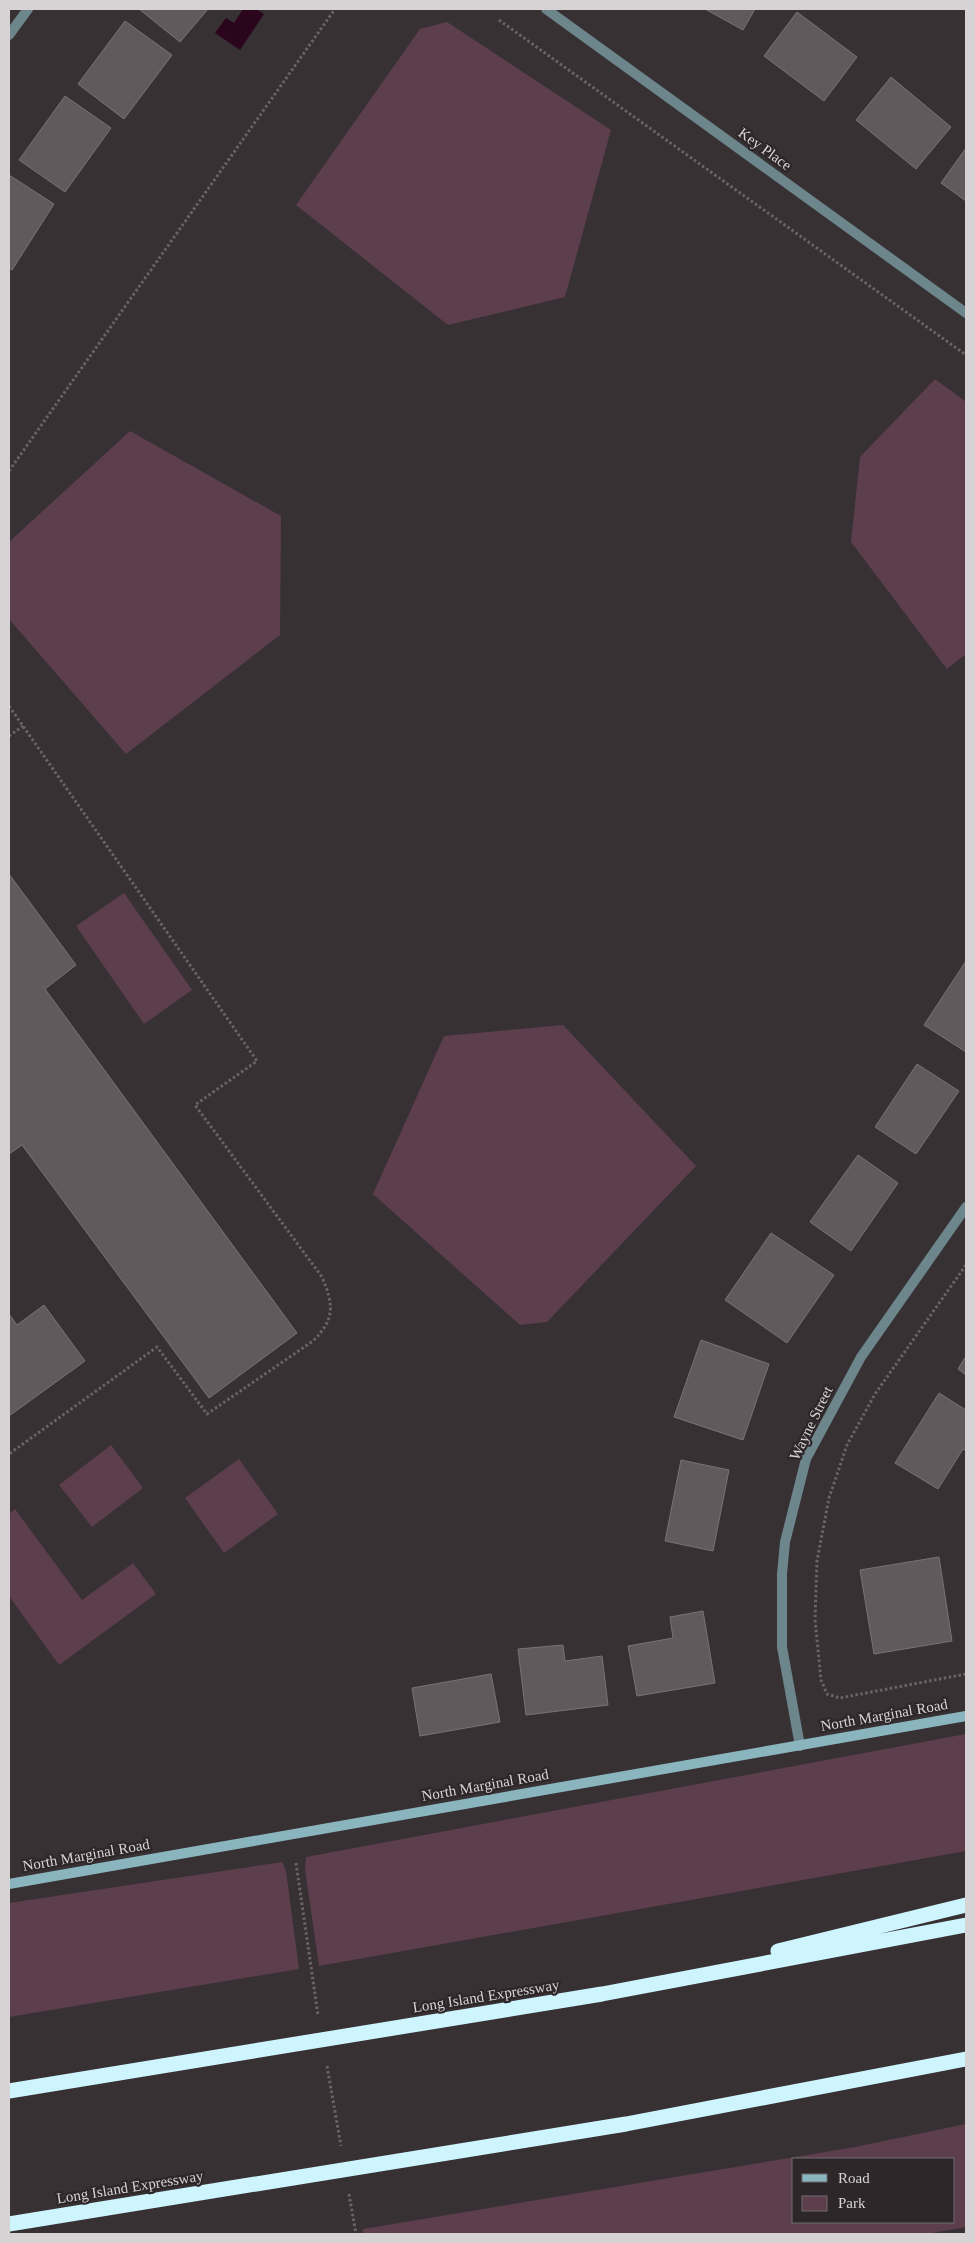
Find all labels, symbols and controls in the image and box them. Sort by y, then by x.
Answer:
street label: Key Place [736,125,795,174]
street label: Wayne Street [786,1383,836,1462]
street label: North Marginal Road [819,1696,949,1734]
street label: North Marginal Road [420,1766,550,1804]
street label: North Marginal Road [21,1836,151,1874]
street label: Long Island Expressway [412,1976,561,2016]
legend [792,2158,955,2223]
street label: Long Island Expressway [56,2167,205,2207]
text: Road [838,2170,870,2186]
text: Park [838,2195,866,2211]

